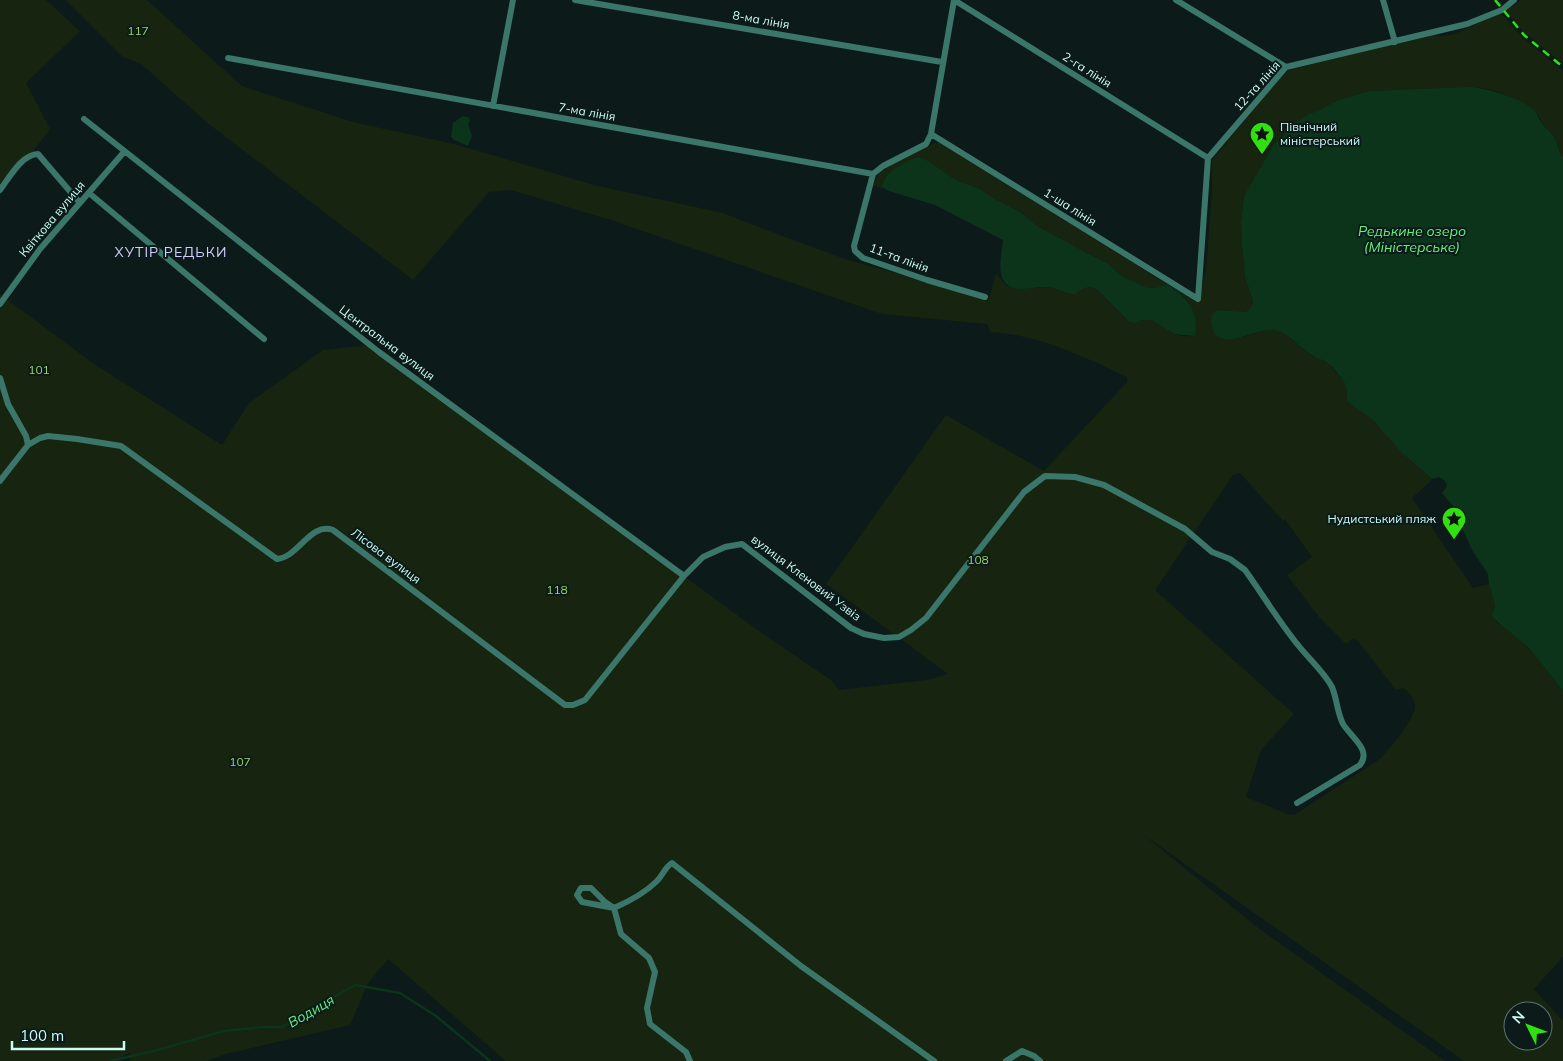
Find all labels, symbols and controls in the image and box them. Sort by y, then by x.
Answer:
street label: 8-ма лінія [731,7,791,32]
park label: 117 [127,23,149,38]
street label: 2-га лінія [1060,49,1115,90]
street label: 12-та лінія [1230,58,1283,114]
street label: 7-ма лінія [557,99,617,124]
place label: Північний міністерський [1280,119,1360,148]
place icon: Північний міністерський [1249,121,1275,155]
street label: Квіткова вулиця [15,178,88,260]
street label: 1-ша лінія [1041,184,1099,229]
water label: Редькине озеро (Міністерське) [1358,222,1466,256]
street label: 11-та лінія [867,240,931,275]
district label: ХУТІР РЕДЬКИ [115,243,227,261]
street label: Центральна вулиця [337,302,438,383]
park label: 101 [28,362,50,377]
place icon: Нудистський пляж [1441,506,1467,540]
place label: Нудистський пляж [1328,511,1436,526]
street label: Лісова вулиця [349,525,424,587]
street label: вулиця Кленовий Узвіз [749,532,864,624]
park label: 108 [967,552,989,567]
park label: 118 [546,582,568,597]
park label: 107 [229,754,251,769]
water label: Водиця [285,990,338,1031]
north arrow [1503,1001,1553,1051]
text: N [1508,1007,1529,1027]
scale bar [12,1018,125,1050]
text: 100 m [20,1026,64,1045]

